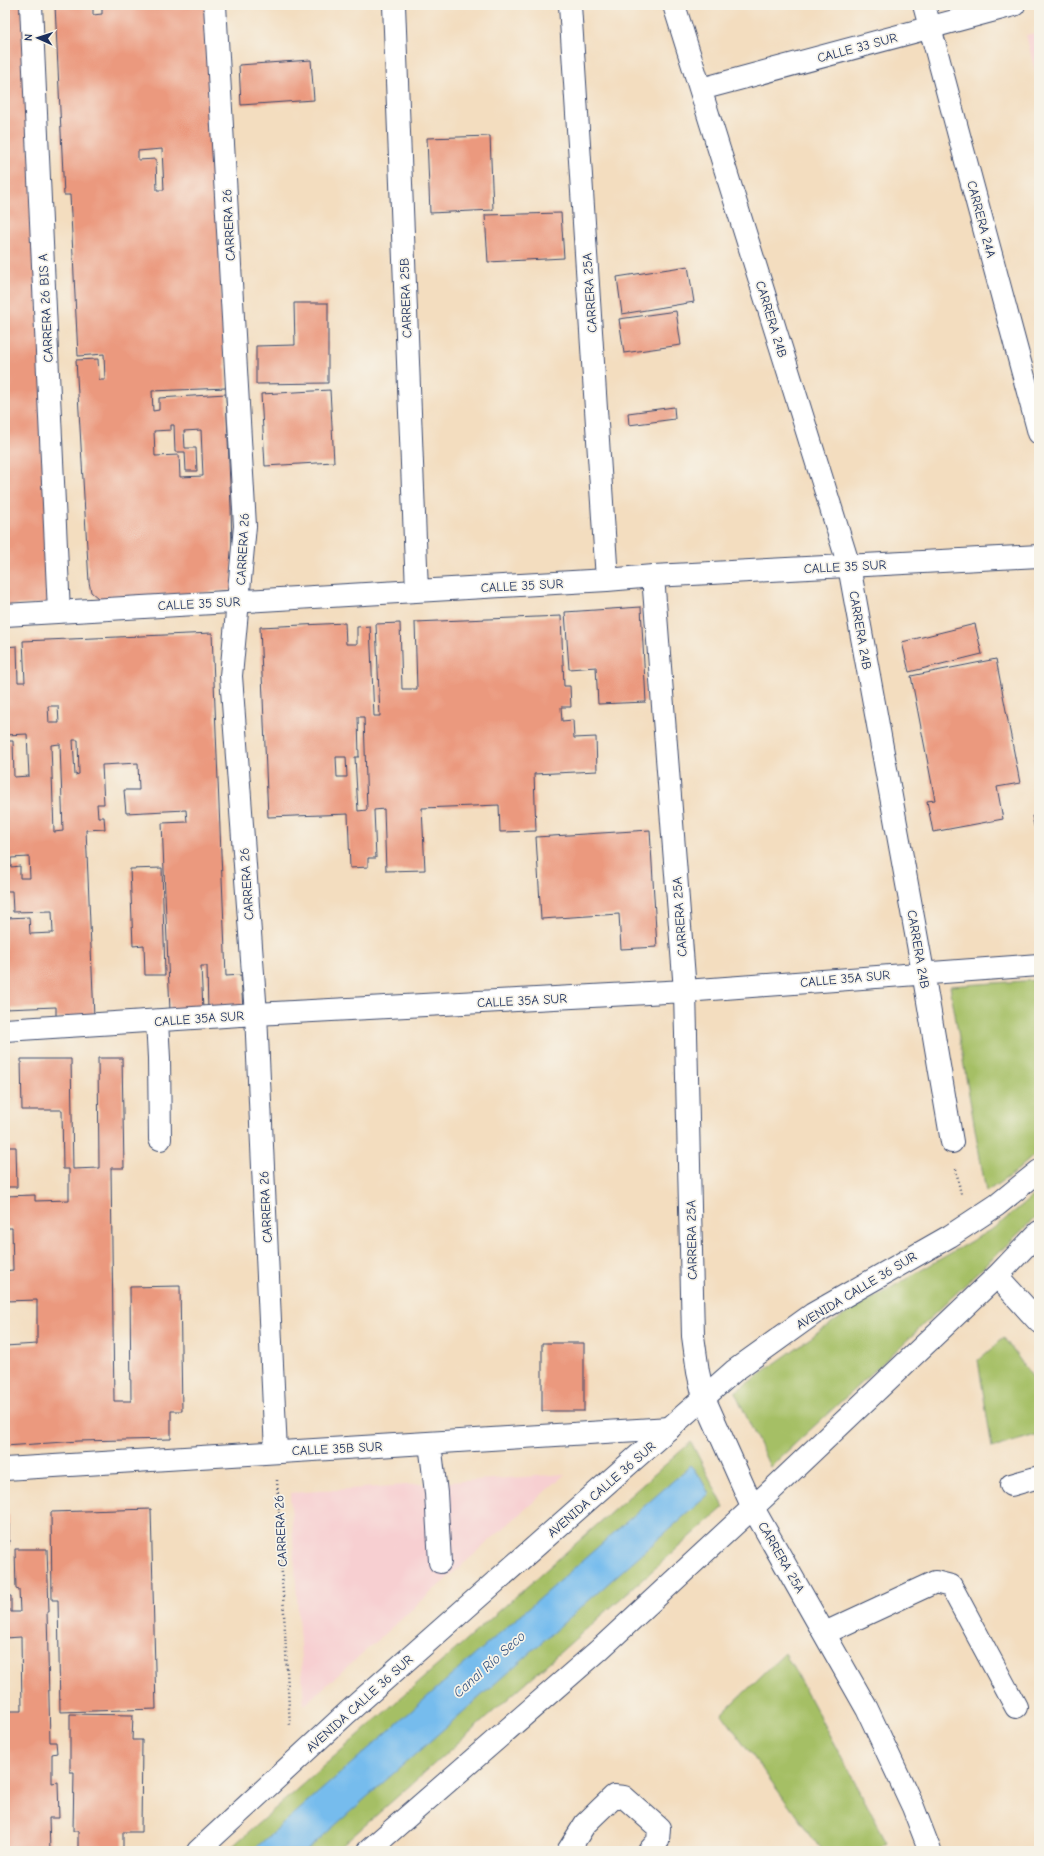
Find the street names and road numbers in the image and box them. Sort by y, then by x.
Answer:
street label: CALLE 33 SUR [816,30,899,65]
street label: CARRERA 24A [964,179,999,260]
street label: CARRERA 26 [219,188,238,261]
street label: CARRERA 25A [579,252,600,333]
street label: CARRERA 26 BIS A [35,253,56,363]
street label: CARRERA 25B [397,258,414,338]
street label: CARRERA 24B [753,279,790,359]
street label: CARRERA 26 [233,513,252,586]
street label: CALLE 35 SUR [803,557,887,576]
street label: CALLE 35 SUR [480,576,564,595]
street label: CARRERA 24B [846,590,875,671]
street label: CALLE 35 SUR [157,594,241,613]
street label: CARRERA 26 [236,847,257,921]
street label: CARRERA 25A [669,876,690,957]
street label: CARRERA 24B [904,909,933,990]
street label: CALLE 35A SUR [799,967,891,990]
street label: CALLE 35A SUR [477,991,568,1010]
street label: CALLE 35A SUR [154,1008,245,1029]
street label: CARRERA 26 [256,1170,275,1243]
street label: CARRERA 25A [683,1199,700,1280]
street label: AVENIDA CALLE 36 SUR [793,1248,920,1332]
street label: AVENIDA CALLE 36 SUR [544,1438,659,1540]
street label: CALLE 35B SUR [291,1439,383,1458]
street label: CARRERA 26 [271,1494,290,1567]
street label: CARRERA 25A [755,1519,808,1596]
street label: AVENIDA CALLE 36 SUR [303,1651,416,1755]

